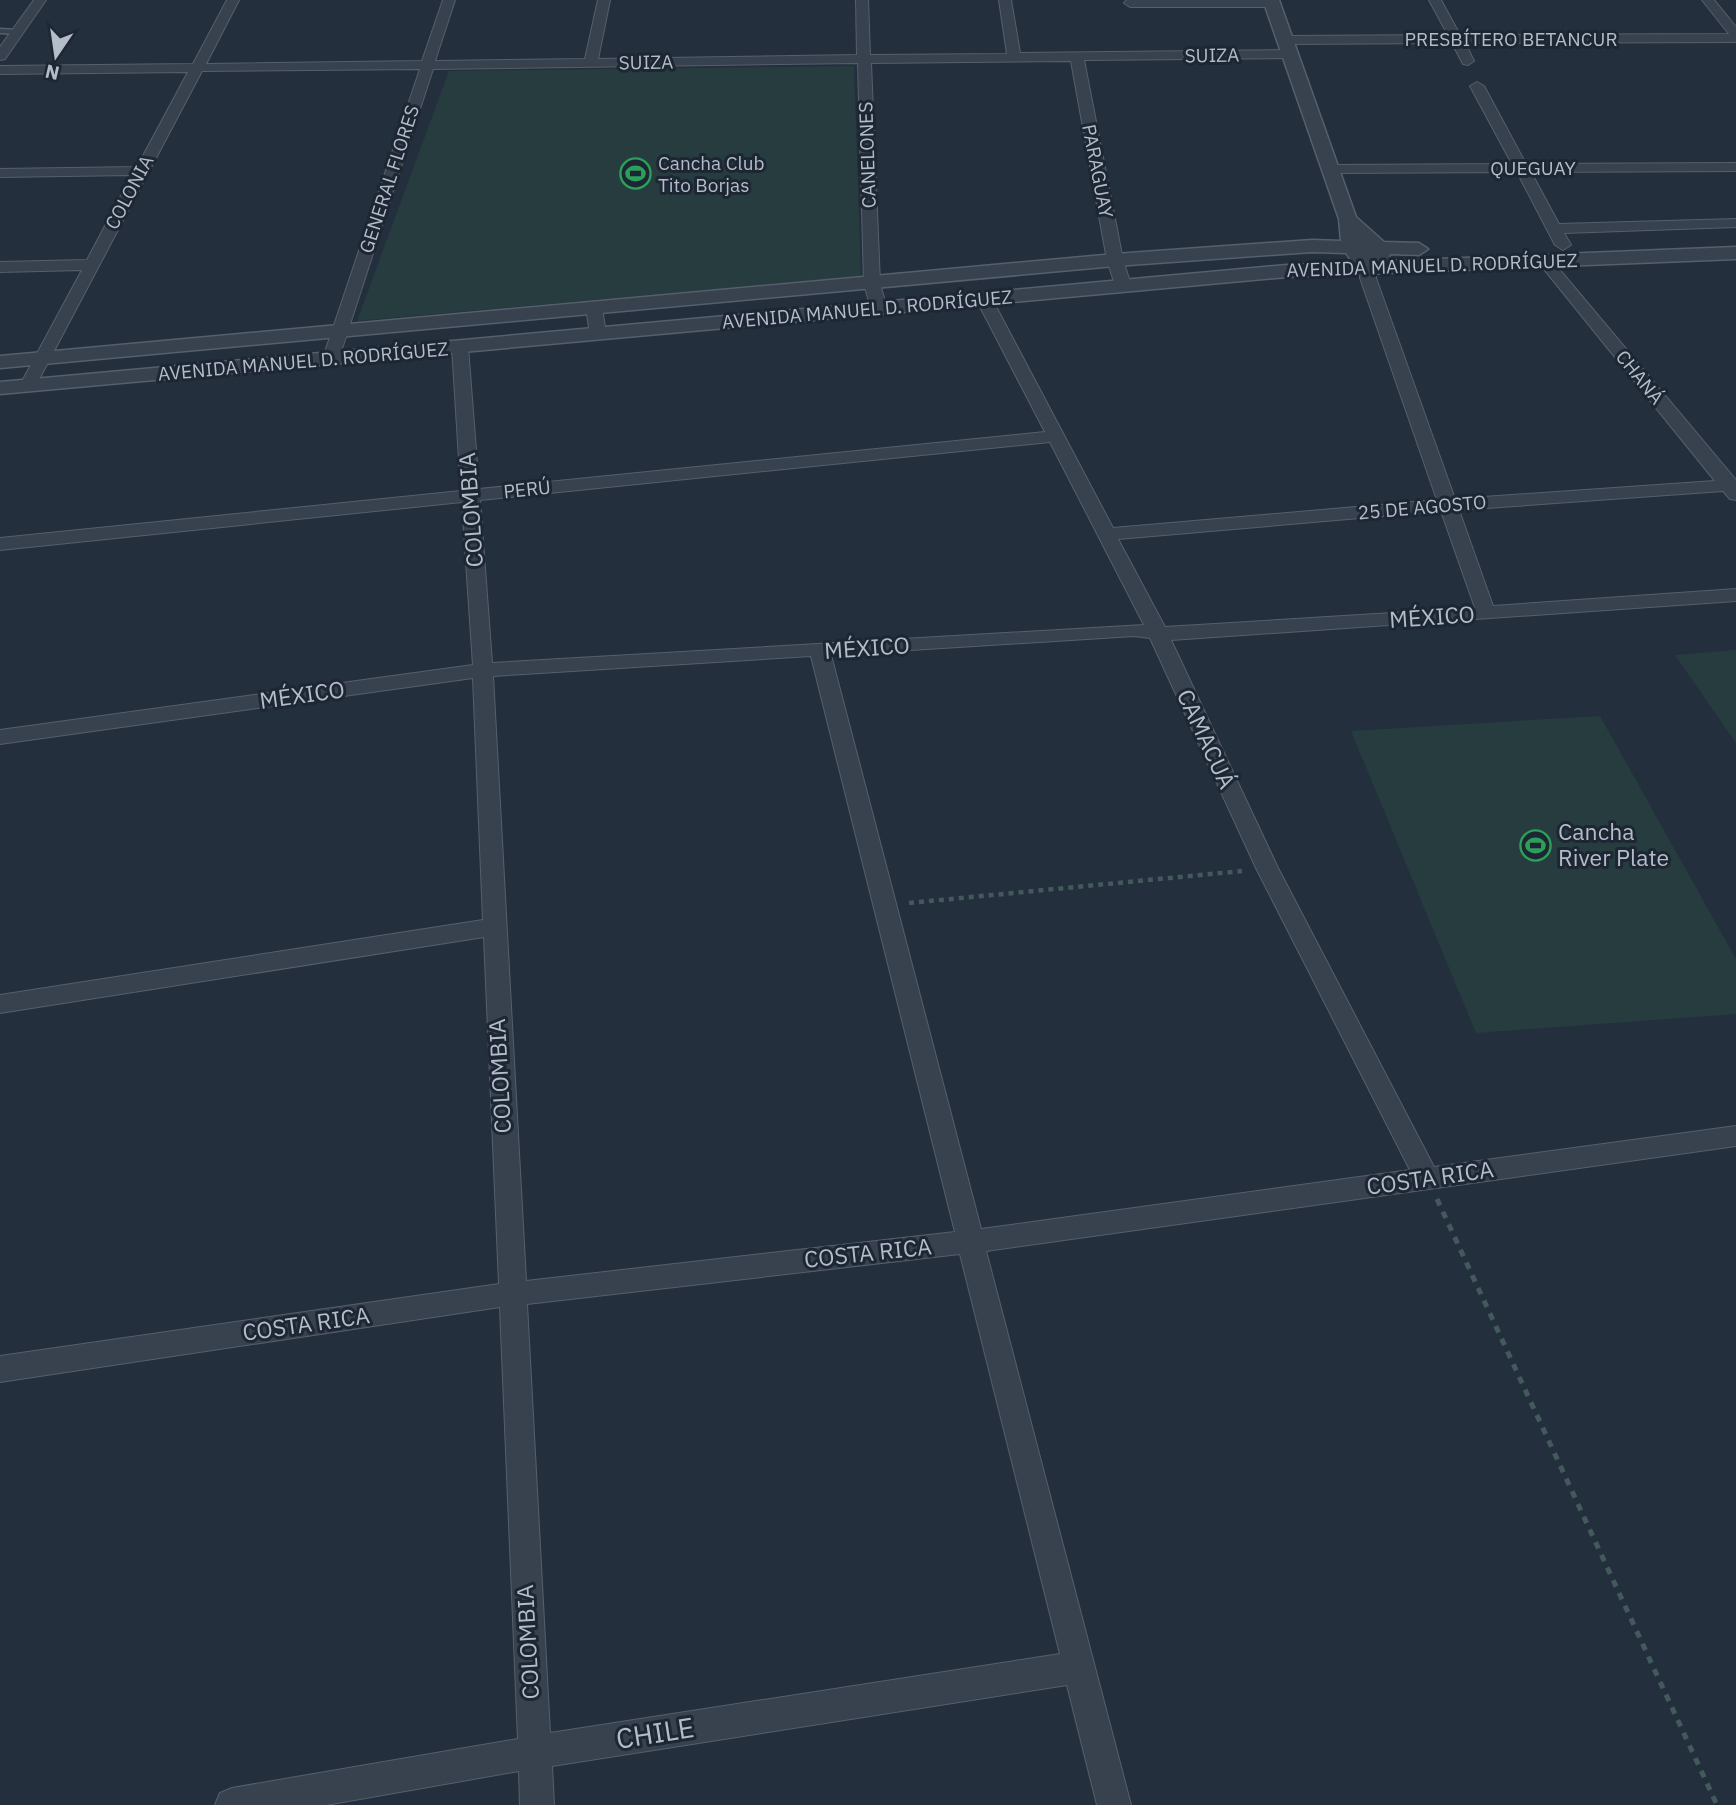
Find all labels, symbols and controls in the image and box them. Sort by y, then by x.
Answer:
north arrow [21,21,91,91]
street label: PRESBÍTERO BETANCUR [1404,27,1618,51]
street label: SUIZA [1184,43,1240,67]
street label: SUIZA [618,50,674,74]
text: N [43,59,62,86]
street label: CANELONES [853,101,881,209]
street label: GENERAL FLORES [354,102,424,256]
street label: PARAGUAY [1077,122,1119,221]
street label: COLONIA [99,151,159,233]
place label: Cancha Club Tito Borjas [658,151,765,197]
street label: QUEGUAY [1490,156,1577,180]
sports icon: Cancha Club Tito Borjas [618,157,652,191]
street label: AVENIDA MANUEL D. RODRÍGUEZ [1286,248,1578,282]
street label: AVENIDA MANUEL D. RODRÍGUEZ [721,284,1013,334]
street label: AVENIDA MANUEL D. RODRÍGUEZ [157,336,449,386]
street label: CHANÁ [1611,345,1669,409]
street label: COLOMBIA [451,451,489,568]
street label: PERÚ [502,475,552,503]
street label: 25 DE AGOSTO [1357,489,1487,525]
street label: MÉXICO [1388,598,1476,634]
street label: MÉXICO [823,629,911,665]
street label: MÉXICO [257,673,346,715]
street label: CAMACUÁ [1171,684,1243,793]
place label: Cancha River Plate [1558,816,1669,872]
sports icon: Cancha River Plate [1518,828,1552,862]
street label: COLOMBIA [481,1018,517,1134]
street label: COSTA RICA [1364,1153,1496,1201]
street label: COSTA RICA [803,1230,933,1274]
street label: COSTA RICA [240,1299,372,1347]
street label: COLOMBIA [509,1584,545,1700]
street label: CHILE [613,1708,697,1757]

